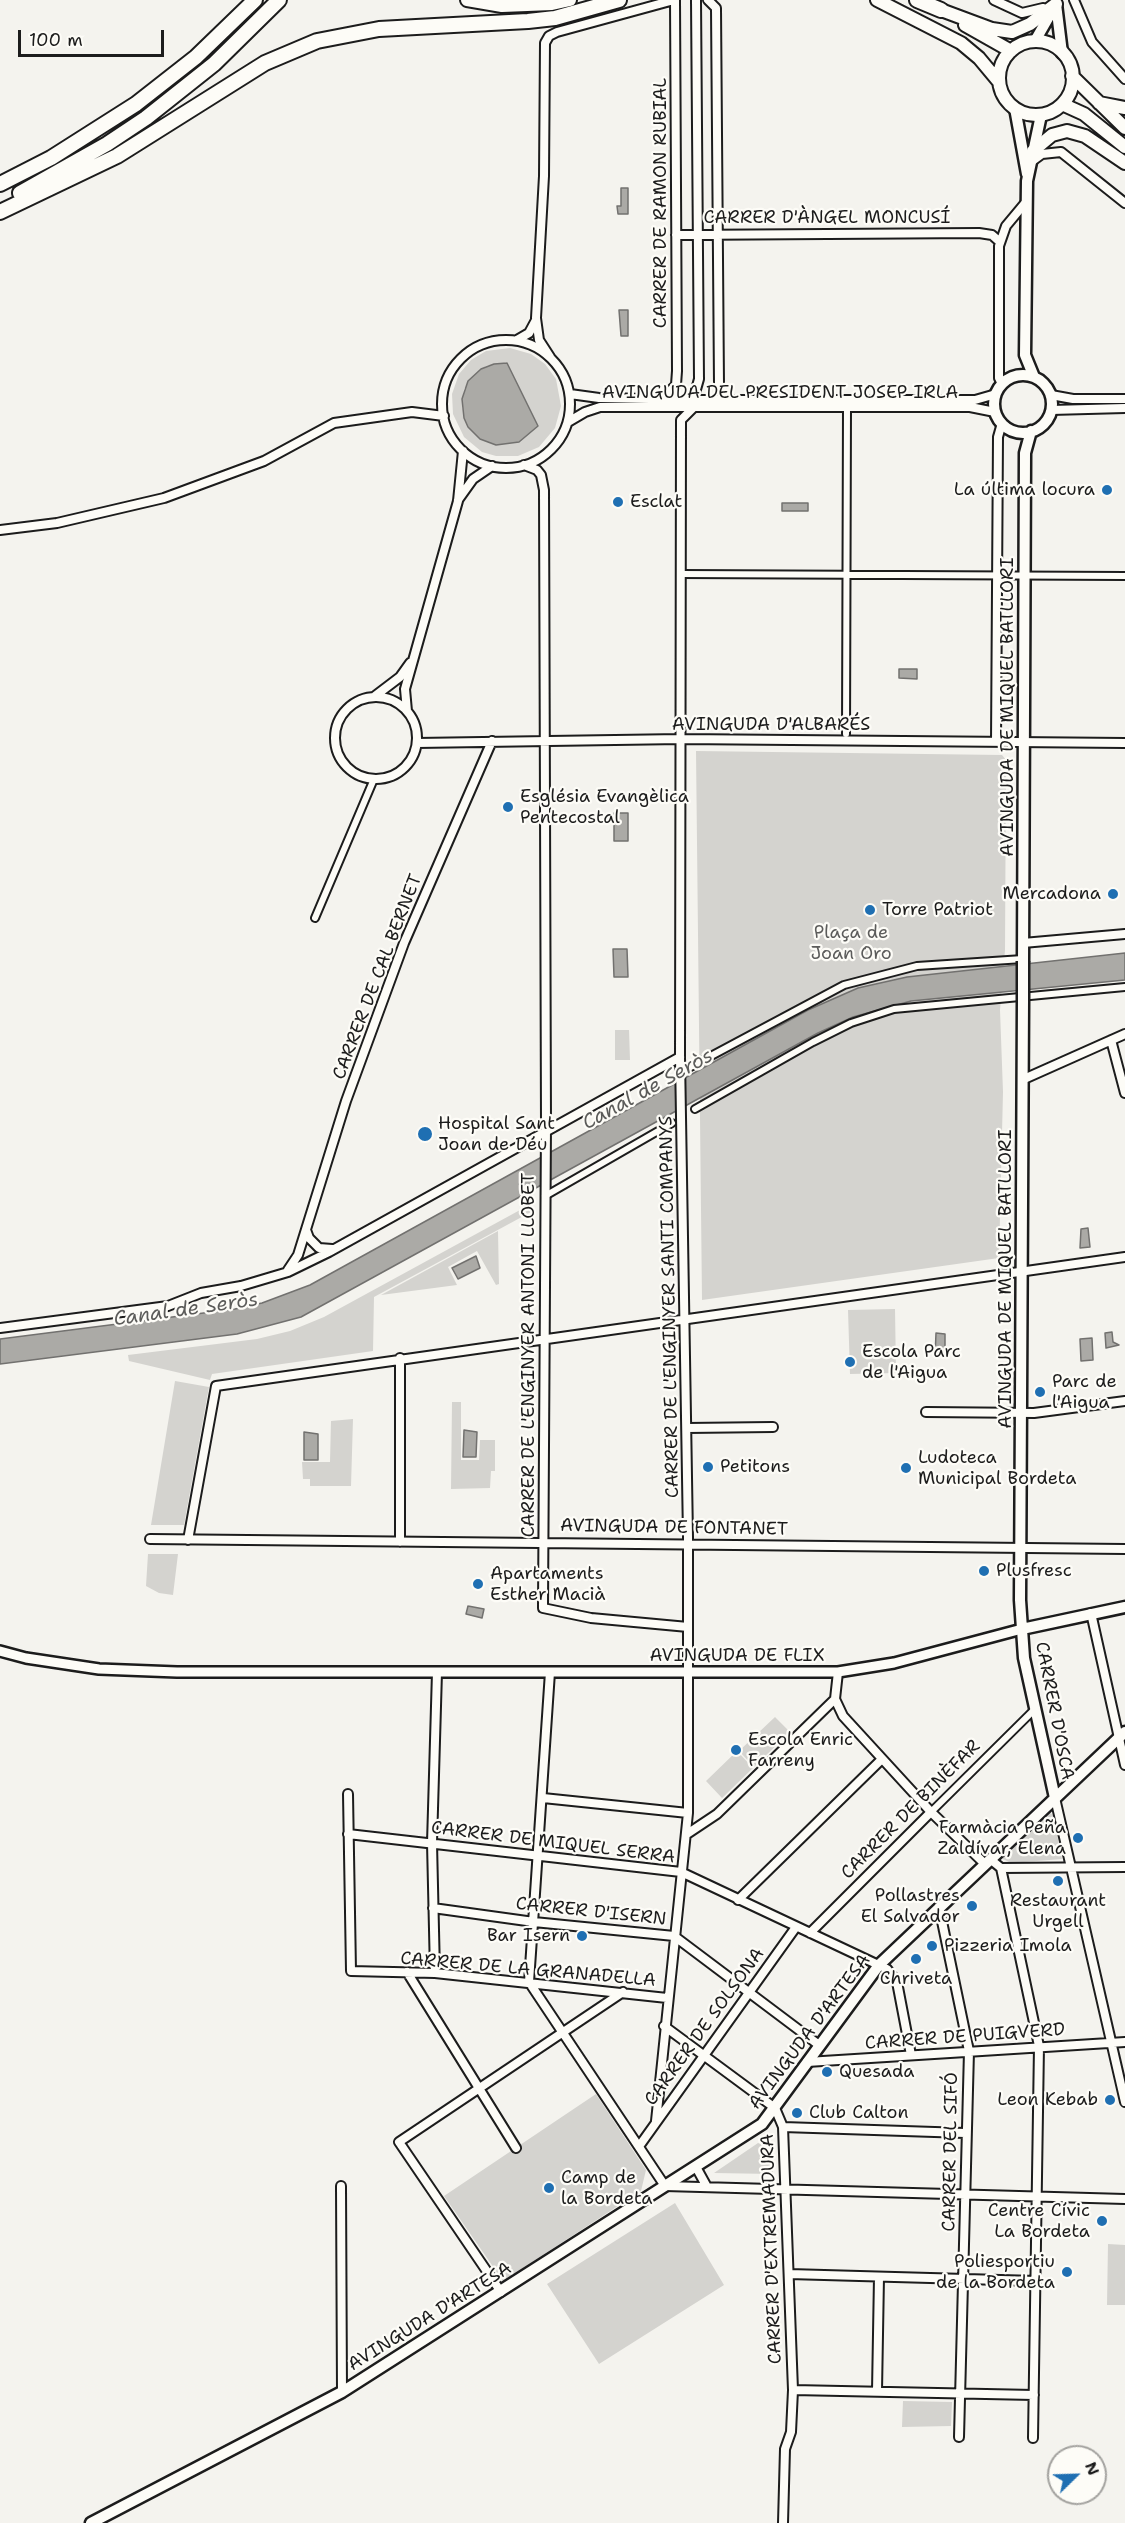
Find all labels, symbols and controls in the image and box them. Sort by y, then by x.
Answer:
scale bar [21,18,166,56]
text: 100 m [29,28,83,52]
street label: CARRER DE RAMON RUBIAL [650,78,672,328]
street label: CARRER D'ÀNGEL MONCUSÍ [703,207,951,229]
street label: AVINGUDA DEL PRESIDENT JOSEP IRLA [602,382,958,404]
place label: La última locura [954,479,1095,501]
marker: La última locura [1100,483,1114,497]
place label: Esclat [630,491,682,513]
marker: Esclat [611,495,625,509]
street label: AVINGUDA DE MIQUEL BATLLORI [997,557,1019,857]
street label: AVINGUDA D'ALBARÉS [672,714,870,736]
place label: Església Evangèlica Pentecostal [520,786,689,828]
marker: Església Evangèlica Pentecostal [501,800,515,814]
street label: CARRER DE CAL BERNET [329,871,427,1083]
place label: Mercadona [1002,883,1101,905]
marker: Mercadona [1106,887,1120,901]
place label: Torre Patriot [882,899,993,921]
marker: Torre Patriot [863,903,877,917]
park label: Plaça de Joan Oro [810,922,892,964]
water label: Canal de Seròs [579,1044,717,1136]
place label: Hospital Sant Joan de Déu [438,1113,555,1156]
street label: CARRER DE L'ENGINYER SANTI COMPANYS [656,1116,684,1498]
marker: Hospital Sant Joan de Déu [416,1125,434,1143]
street label: AVINGUDA DE MIQUEL BATLLORI [995,1129,1017,1429]
street label: CARRER DE L'ENGINYER ANTONI LLOBET [518,1173,540,1537]
water label: Canal de Seròs [112,1288,260,1332]
place label: Escola Parc de l'Aigua [862,1341,961,1384]
marker: Escola Parc de l'Aigua [843,1355,857,1369]
place label: Parc de l'Aigua [1052,1371,1117,1414]
marker: Parc de l'Aigua [1033,1385,1047,1399]
place label: Ludoteca Municipal Bordeta [918,1447,1076,1490]
place label: Petitons [720,1456,790,1478]
marker: Petitons [701,1460,715,1474]
marker: Ludoteca Municipal Bordeta [899,1461,913,1475]
street label: AVINGUDA DE FONTANET [560,1515,788,1541]
place label: Plusfresc [996,1560,1072,1582]
place label: Apartaments Esther Macià [490,1563,606,1606]
marker: Plusfresc [977,1564,991,1578]
marker: Apartaments Esther Macià [471,1577,485,1591]
street label: CARRER D'OSCA [1030,1640,1078,1782]
street label: AVINGUDA DE FLIX [649,1645,825,1667]
place label: Escola Enric Farreny [748,1729,853,1772]
street label: CARRER DE BINÈFAR [837,1736,985,1884]
marker: Escola Enric Farreny [729,1743,743,1757]
street label: CARRER DE MIQUEL SERRA [430,1817,676,1869]
place label: Farmàcia Peña Zaldívar, Elena [937,1817,1066,1860]
marker: Farmàcia Peña Zaldívar, Elena [1071,1831,1085,1845]
marker: Restaurant Urgell [1051,1874,1065,1888]
place label: Pollastres El Salvador [861,1885,960,1928]
place label: Restaurant Urgell [1010,1890,1106,1932]
street label: CARRER D'ISERN [515,1893,667,1931]
marker: Pollastres El Salvador [965,1899,979,1913]
place label: Bar Isern [487,1925,570,1947]
marker: Bar Isern [575,1929,589,1943]
place label: Pizzeria Imola [944,1935,1072,1957]
marker: Pizzeria Imola [925,1939,939,1953]
street label: CARRER DE SOLSONA [641,1944,769,2110]
street label: CARRER DE LA GRANADELLA [399,1948,657,1992]
street label: AVINGUDA D'ARTESA [745,1950,875,2114]
marker: Chriveta [909,1952,923,1966]
place label: Chriveta [880,1968,952,1990]
street label: CARRER DE PUIGVERD [864,2019,1066,2055]
place label: Quesada [839,2061,915,2083]
marker: Quesada [820,2065,834,2079]
street label: CARRER DEL SIFÓ [939,2072,963,2232]
place label: Leon Kebab [997,2089,1098,2111]
marker: Leon Kebab [1103,2093,1117,2107]
place label: Club Calton [809,2102,908,2124]
marker: Club Calton [790,2106,804,2120]
street label: CARRER D'EXTREMADURA [757,2133,787,2365]
place label: Camp de la Bordeta [561,2167,652,2210]
marker: Camp de la Bordeta [542,2181,556,2195]
place label: Centre Cívic La Bordeta [988,2200,1090,2242]
marker: Centre Cívic La Bordeta [1095,2214,1109,2228]
place label: Poliesportiu de la Bordeta [936,2251,1055,2294]
street label: AVINGUDA D'ARTESA [344,2258,516,2376]
marker: Poliesportiu de la Bordeta [1060,2265,1074,2279]
north arrow [1047,2445,1107,2505]
text: N [1080,2459,1104,2478]

